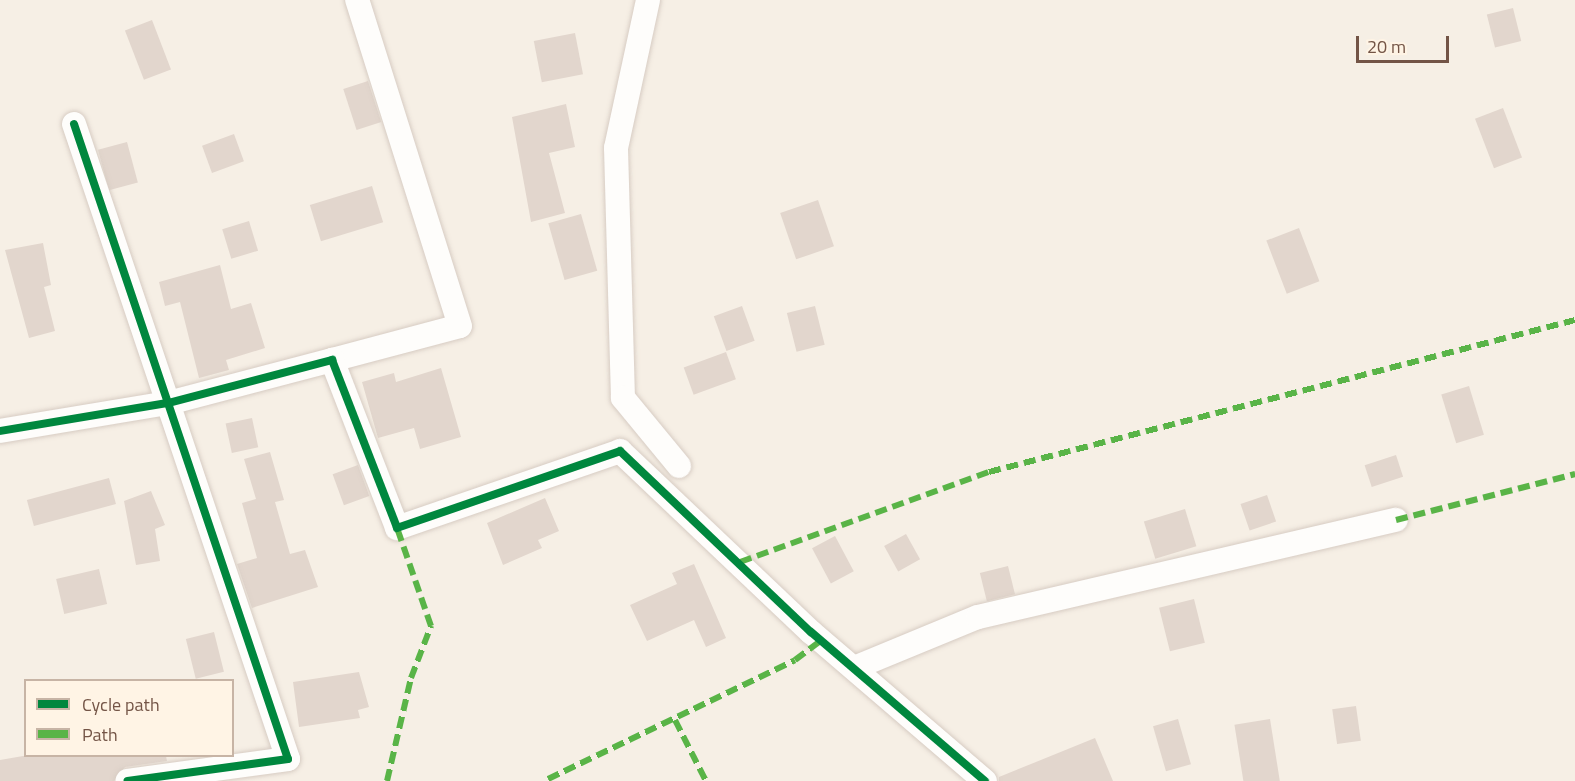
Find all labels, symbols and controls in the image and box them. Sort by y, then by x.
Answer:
scale bar [1359,24,1452,62]
text: 20 m [1367,33,1406,60]
legend [24,679,234,757]
text: Cycle path [82,691,160,718]
text: Path [82,721,118,748]

